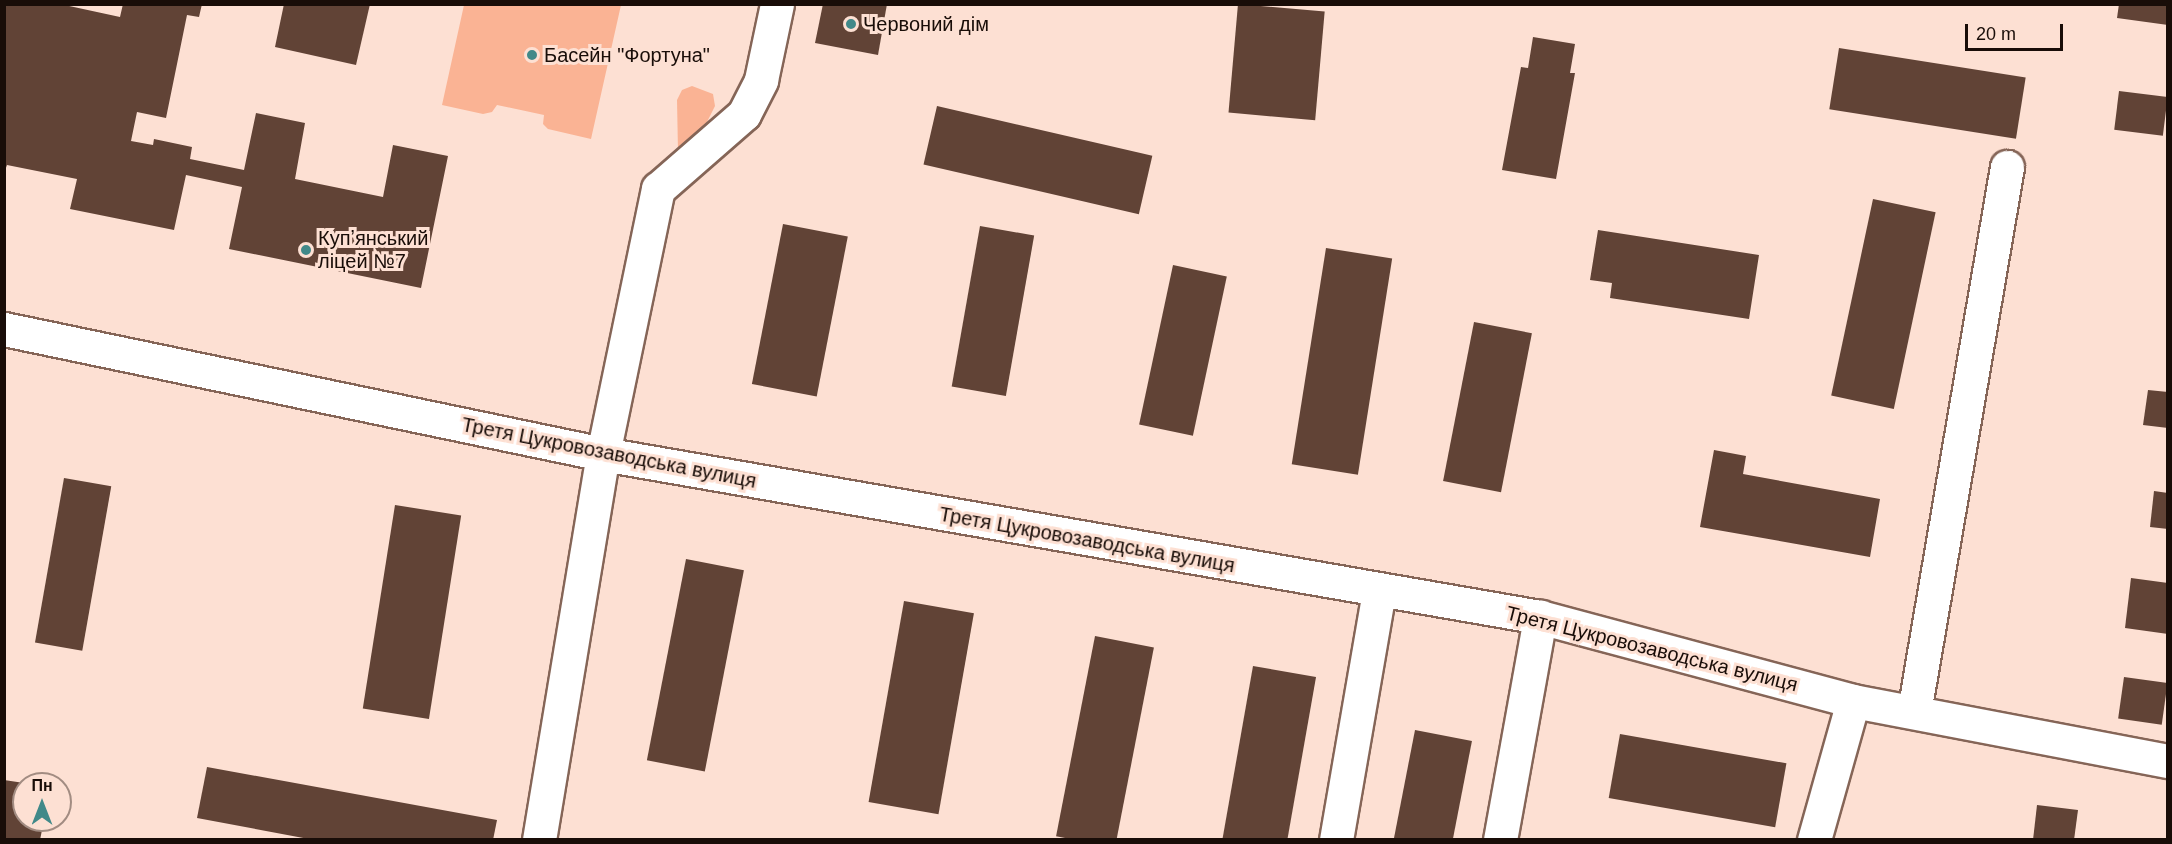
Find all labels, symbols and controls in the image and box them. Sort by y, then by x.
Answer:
place label: Червоний дім [863,12,989,36]
scale bar [1968,12,2066,50]
marker: Червоний дім [844,17,858,31]
text: 20 m [1976,24,2016,44]
place label: Басейн "Фортуна" [544,43,710,67]
marker: Басейн "Фортуна" [525,48,539,62]
place label: Купʼянський ліцей №7 [318,226,428,273]
marker: Купʼянський ліцей №7 [299,243,313,257]
street label: Третя Цукровозаводська вулиця [460,413,758,493]
street label: Третя Цукровозаводська вулиця [937,502,1237,578]
street label: Третя Цукровозаводська вулиця [1504,601,1800,697]
north arrow [12,772,72,832]
text: Пн [31,777,53,794]

